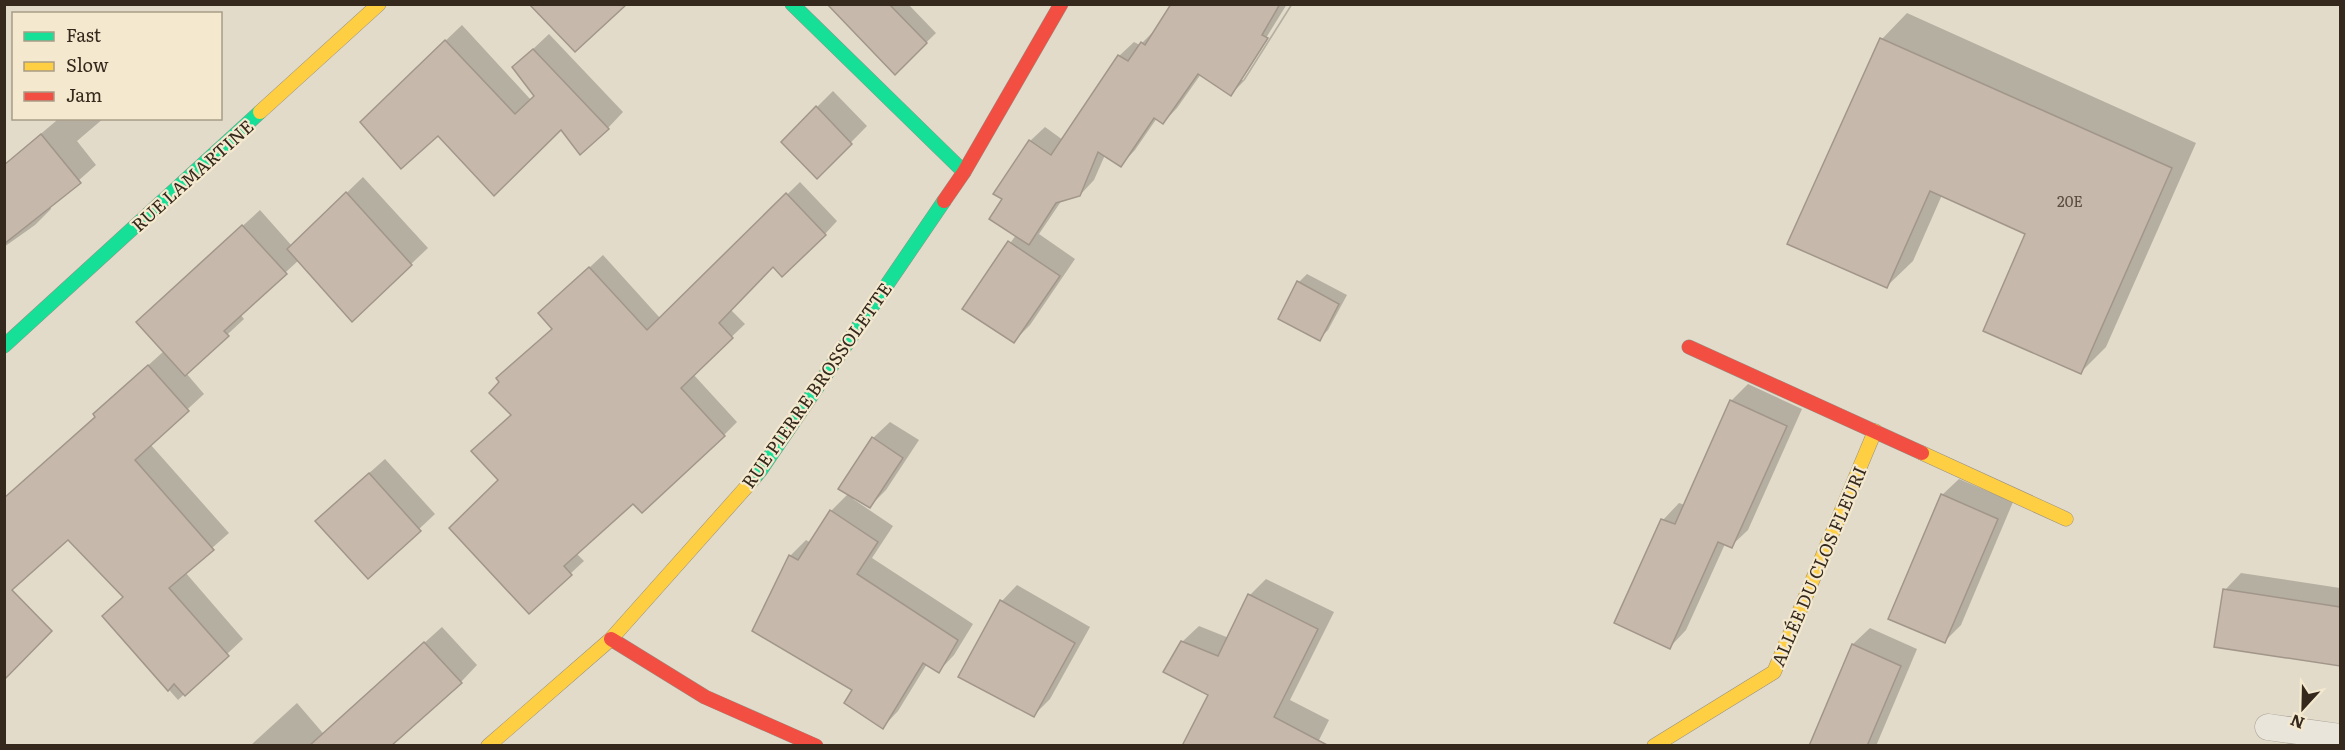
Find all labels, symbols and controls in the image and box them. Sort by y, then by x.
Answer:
legend [12,12,222,120]
text: Fast [66,21,102,48]
text: Slow [66,51,109,78]
text: Jam [66,81,102,108]
street label: RUE LAMARTINE [125,113,259,237]
house number: 20E [2057,189,2083,212]
street label: RUE PIERRE BROSSOLETTE [734,276,898,494]
street label: ALLÉE DU CLOS FLEURI [1764,462,1872,670]
north arrow [2273,678,2333,738]
text: N [2286,709,2308,736]

